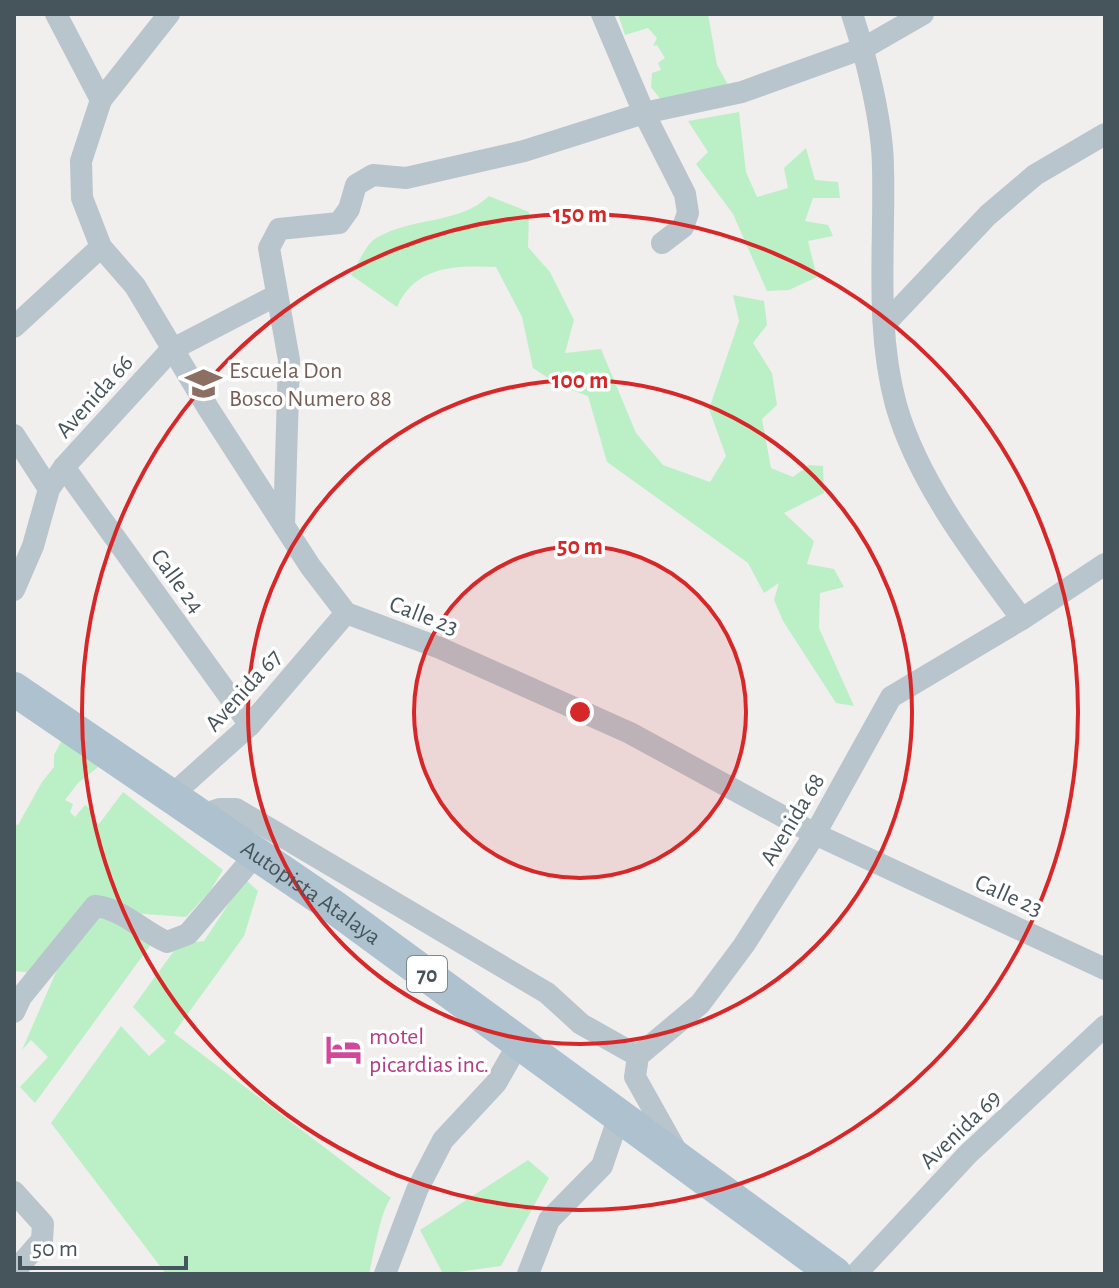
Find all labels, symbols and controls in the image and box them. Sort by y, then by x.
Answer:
text: 150 m [553,203,607,227]
street label: Avenida 66 [52,351,138,443]
place label: Escuela Don Bosco Numero 88 [229,359,392,411]
school or university icon: Escuela Don Bosco Numero 88 [184,365,222,403]
text: 100 m [552,369,608,393]
text: 50 m [557,535,603,559]
street label: Calle 24 [146,545,208,618]
street label: Calle 23 [386,592,461,640]
street label: Avenida 67 [201,645,287,736]
centre of rings [566,698,594,726]
street label: Avenida 68 [756,769,830,870]
street label: Autopista Atalaya [236,836,385,950]
street label: Calle 23 [971,870,1046,921]
road number: 70 [407,956,447,992]
place label: motel picardias inc. [369,1025,489,1077]
hotel icon: motel picardias inc. [324,1031,362,1069]
street label: Avenida 69 [915,1085,1006,1174]
scale bar [20,1220,186,1270]
text: 50 m [32,1237,78,1261]

